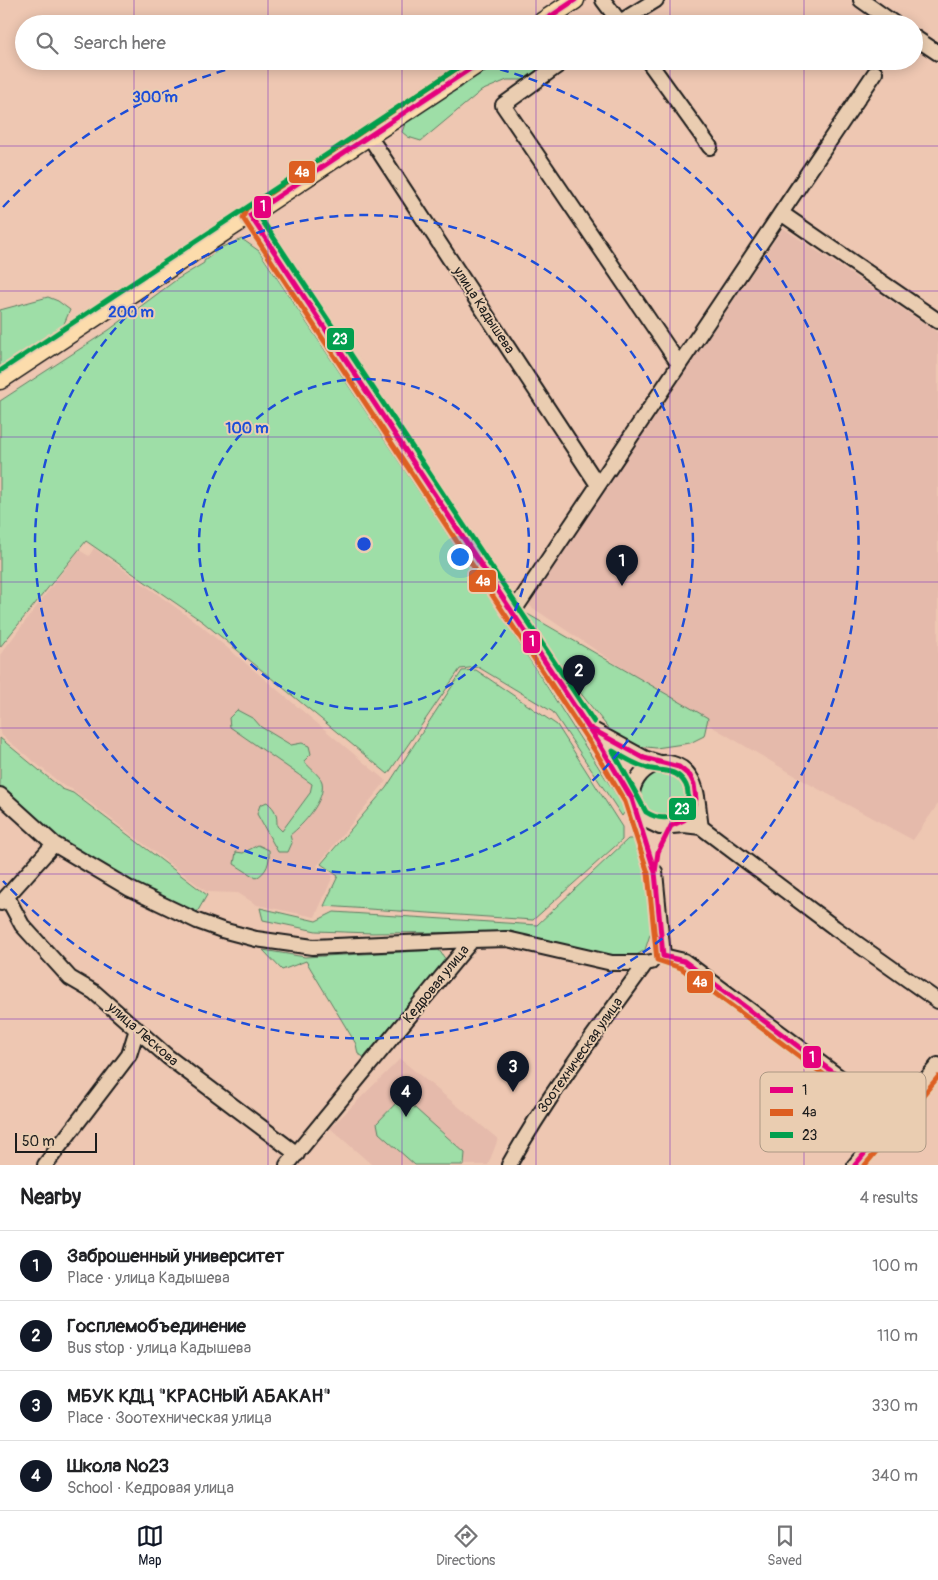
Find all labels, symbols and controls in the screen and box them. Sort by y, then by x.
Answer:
search box [15,15,923,70]
icon: search [33,29,61,57]
text: Search here [73,31,166,55]
text: 300 m [132,88,178,107]
line badge: 4а [288,160,316,184]
text: 4а [295,164,310,181]
line badge: 1 [253,195,272,219]
text: 1 [260,198,266,215]
street label: улица Кадышева [449,263,518,357]
text: 200 m [108,303,154,322]
line badge: 23 [326,327,355,351]
text: 23 [332,331,348,348]
text: 100 m [226,419,268,438]
centre of rings [355,535,373,553]
your location [447,544,473,570]
pin: 1 [606,545,638,586]
line badge: 4а [468,569,497,593]
text: 4а [476,573,491,590]
line badge: 1 [522,630,541,654]
text: 1 [529,633,535,650]
pin: 2 [563,655,595,696]
line badge: 23 [668,797,697,821]
text: 23 [674,801,690,818]
street label: Кедровая улица [399,942,473,1026]
line badge: 4а [686,970,714,994]
text: 4а [693,974,708,991]
street label: Зоотехническая улица [534,994,626,1116]
street label: улица Лескова [103,998,182,1069]
line badge: 1 [802,1045,822,1069]
text: 1 [809,1049,815,1066]
pin: 3 [497,1051,529,1092]
legend [760,1072,926,1152]
pin: 4 [390,1076,422,1117]
text: 1 [802,1082,807,1099]
text: 4а [802,1104,817,1121]
text: 23 [802,1127,817,1144]
scale bar [15,1130,98,1153]
text: 50 m [22,1133,55,1150]
text: Nearby [20,1184,81,1211]
text: 4 results [860,1188,918,1208]
text: Заброшенный университет [67,1244,284,1268]
text: 1 [33,1256,39,1276]
text: 100 m [872,1256,918,1276]
text: Place · улица Кадышева [67,1268,230,1288]
text: Госплемобъединение [67,1314,246,1338]
text: 2 [32,1326,40,1346]
text: 110 m [877,1326,918,1346]
text: Bus stop · улица Кадышева [67,1338,251,1358]
text: МБУК КДЦ "КРАСНЫЙ АБАКАН" [67,1384,331,1408]
text: 3 [32,1396,40,1416]
text: 330 m [872,1396,918,1416]
text: Place · Зоотехническая улица [67,1408,272,1428]
text: Школа №23 [67,1454,169,1478]
text: 4 [31,1466,41,1486]
text: 340 m [871,1466,918,1486]
text: School · Кедровая улица [67,1478,234,1498]
tab: Map [136,1522,164,1569]
tab: Directions [436,1522,495,1569]
tab: Saved [767,1522,802,1569]

